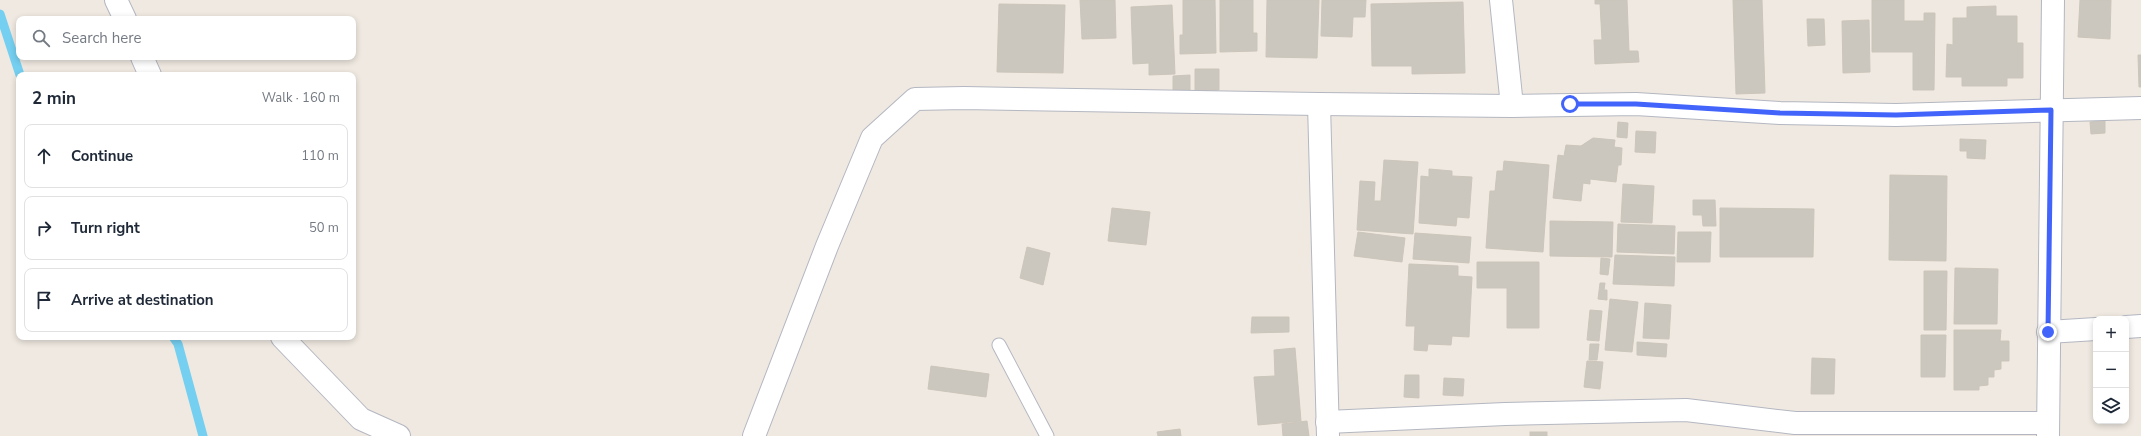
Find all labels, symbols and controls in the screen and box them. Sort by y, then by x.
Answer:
search box [16,16,356,60]
icon: search [30,27,52,49]
text: Search here [62,28,142,48]
text: 2 min [32,87,76,110]
text: Walk · 160 m [262,89,340,107]
route start [1561,95,1579,113]
icon: ahead [33,145,55,167]
text: Continue [71,146,133,166]
text: 110 m [301,147,339,165]
icon: right [33,217,55,239]
text: Turn right [71,218,140,238]
text: 50 m [309,219,339,237]
icon: arrive [33,289,55,311]
text: Arrive at destination [71,290,214,310]
map controls [2093,316,2129,424]
button: + [2093,316,2129,352]
route end [2039,323,2057,341]
button: − [2093,352,2129,388]
button: layers [2093,388,2129,424]

